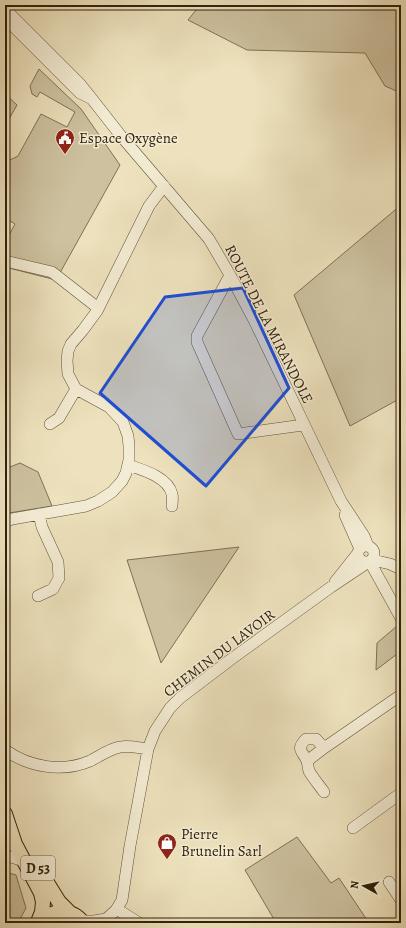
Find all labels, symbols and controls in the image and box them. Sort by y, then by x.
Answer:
public building icon: Espace Oxygène [54,127,76,155]
place label: Espace Oxygène [79,128,178,148]
street label: ROUTE DE LA MIRANDOLE [220,241,318,407]
street label: CHEMIN DU LAVOIR [159,604,280,702]
place label: Pierre Brunelin Sarl [181,824,262,861]
shop icon: Pierre Brunelin Sarl [156,832,178,860]
road number: D 53 [21,856,55,880]
north arrow [344,866,384,906]
text: N [347,880,363,890]

